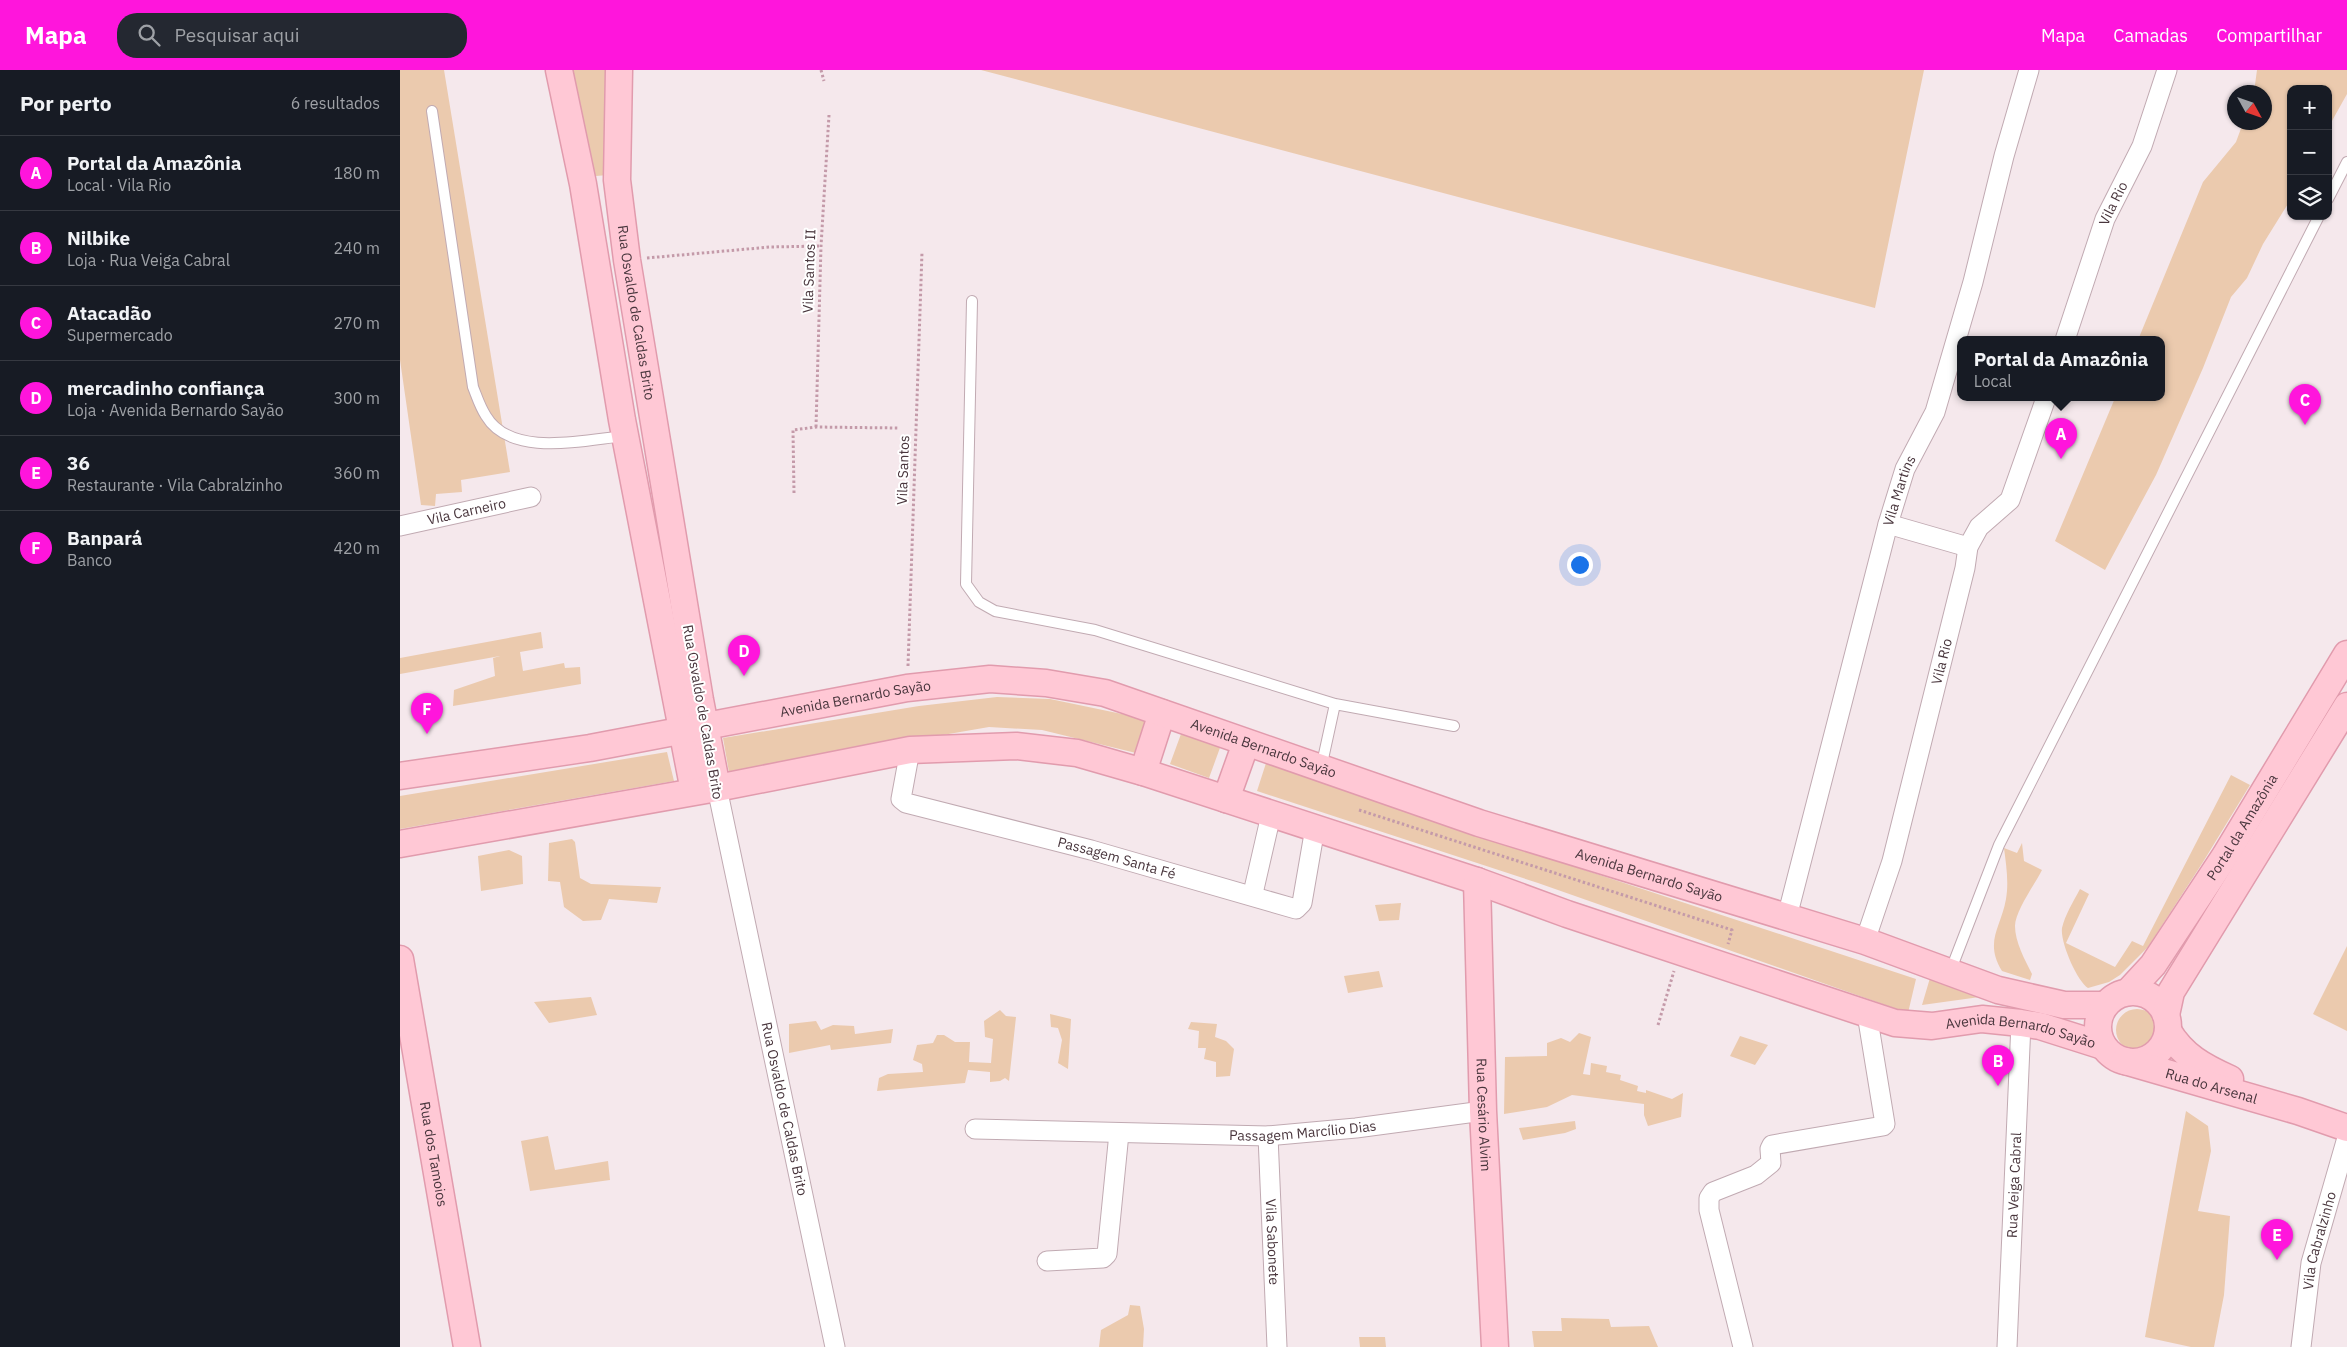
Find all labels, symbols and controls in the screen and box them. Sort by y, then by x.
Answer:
search box [117,13,467,58]
text: Mapa [25,19,87,51]
icon: search [135,21,163,49]
text: Pesquisar aqui [175,23,300,47]
text: Mapa [2041,24,2085,47]
text: Camadas [2113,24,2188,47]
text: Compartilhar [2216,24,2322,47]
north arrow [2227,85,2272,130]
map controls [2287,85,2332,220]
button: + [2287,85,2332,130]
text: Por perto [20,89,112,117]
text: 6 resultados [291,93,380,113]
button: − [2287,130,2332,175]
text: Portal da Amazônia [67,151,241,175]
text: A [31,163,41,183]
text: 180 m [333,163,380,183]
text: Local · Vila Rio [67,175,171,195]
button: layers [2287,175,2332,220]
street label: Vila Rio [2095,178,2132,227]
street label: Rua Osvaldo de Caldas Brito [614,224,659,402]
text: Nilbike [67,226,130,250]
street label: Vila Santos II [799,229,819,313]
text: B [31,238,41,258]
text: 240 m [333,238,380,258]
text: Loja · Rua Veiga Cabral [67,250,230,270]
text: Atacadão [67,301,151,325]
text: C [31,313,41,333]
text: 270 m [333,313,380,333]
text: Supermercado [67,325,173,345]
popup [1957,336,2165,401]
text: Portal da Amazônia [1974,347,2148,371]
text: Local [1974,371,2012,391]
text: mercadinho confiança [67,376,265,400]
pin: C [2289,384,2321,425]
text: D [30,388,42,408]
text: 300 m [333,388,380,408]
text: Loja · Avenida Bernardo Sayão [67,400,284,420]
pin: A [2045,418,2077,459]
street label: Vila Santos [893,435,913,505]
text: 36 [67,451,90,475]
street label: Vila Martins [1879,452,1920,528]
text: E [31,463,41,483]
text: 360 m [333,463,380,483]
text: Restaurante · Vila Cabralzinho [67,475,283,495]
street label: Vila Carneiro [425,494,508,529]
text: Banpará [67,526,142,550]
text: F [31,538,41,558]
text: 420 m [333,538,380,558]
text: Banco [67,550,112,570]
your location [1567,552,1593,578]
street label: Rua Osvaldo de Caldas Brito [679,623,727,801]
pin: D [728,635,760,676]
street label: Vila Rio [1927,636,1956,686]
street label: Avenida Bernardo Sayão [778,676,932,721]
pin: F [411,693,443,734]
street label: Avenida Bernardo Sayão [1188,714,1339,782]
street label: Portal da Amazônia [2202,770,2282,884]
street label: Passagem Santa Fé [1056,833,1178,883]
street label: Avenida Bernardo Sayão [1573,844,1725,906]
street label: Avenida Bernardo Sayão [1944,1010,2098,1052]
street label: Rua Osvaldo de Caldas Brito [758,1020,812,1198]
pin: B [1982,1045,2014,1086]
street label: Rua Cesário Alvim [1473,1058,1495,1172]
street label: Rua do Arsenal [2163,1064,2260,1108]
street label: Rua dos Tamoios [416,1100,452,1208]
street label: Passagem Marcílio Dias [1229,1116,1378,1145]
street label: Rua Veiga Cabral [2003,1132,2025,1238]
street label: Vila Cabralzinho [2299,1189,2340,1291]
street label: Vila Sabonete [1262,1198,1283,1286]
pin: E [2261,1219,2293,1260]

